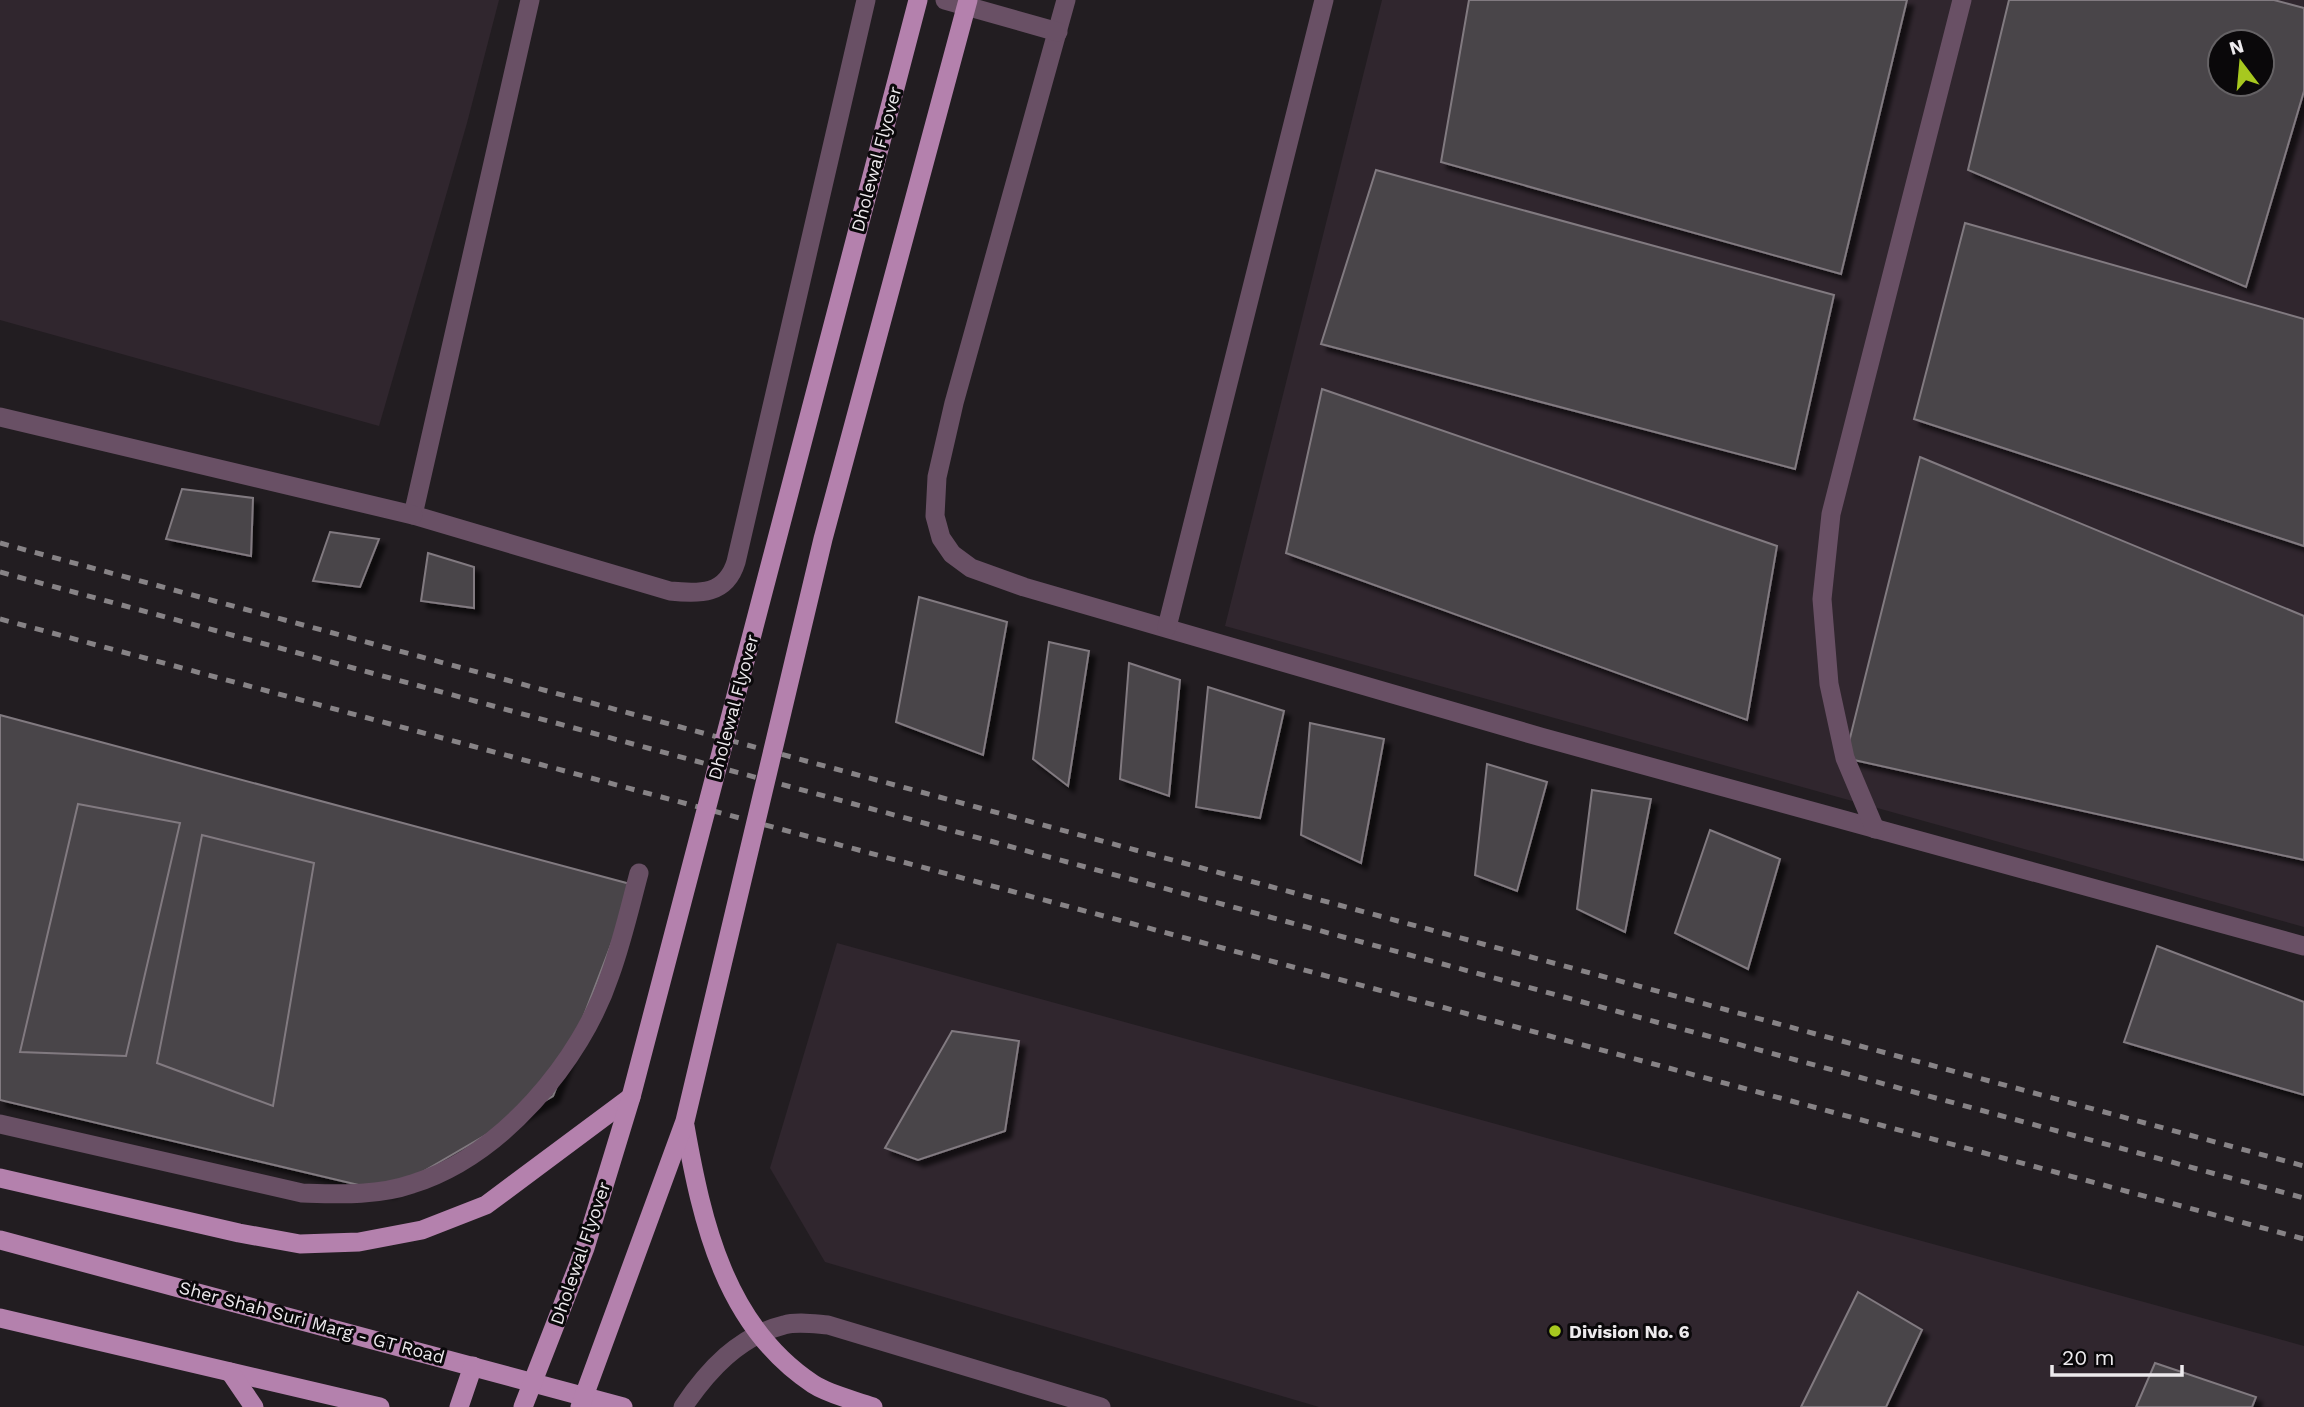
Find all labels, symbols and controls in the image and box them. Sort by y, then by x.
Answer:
north arrow [2206,28,2276,98]
text: N [2227,34,2246,60]
street label: Dholewal Flyover [846,84,906,234]
street label: Dholewal Flyover [703,632,763,782]
street label: Dholewal Flyover [546,1179,614,1327]
street label: Sher Shah Suri Marg - GT Road [177,1276,447,1368]
place label: Division No. 6 [1569,1321,1690,1342]
marker: Division No. 6 [1547,1323,1563,1339]
scale bar [2052,1334,2182,1378]
text: 20 m [2062,1345,2114,1370]

